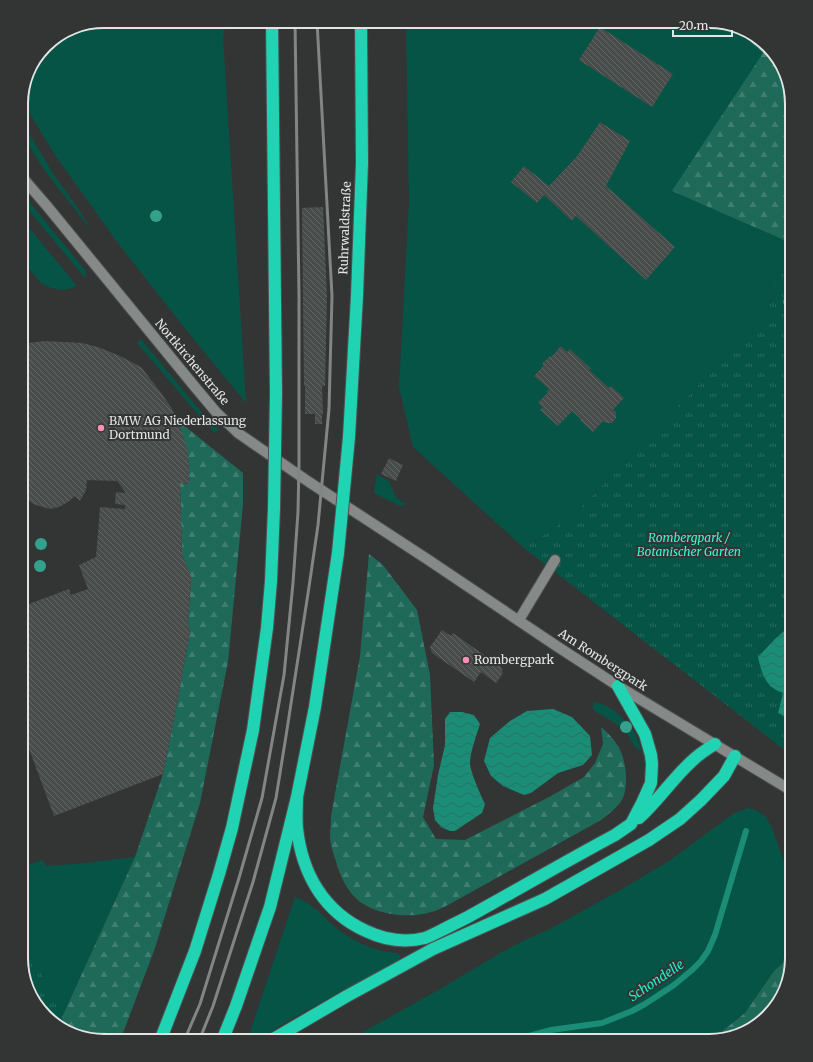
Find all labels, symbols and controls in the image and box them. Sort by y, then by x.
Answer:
scale bar [673,12,732,38]
text: 20 m [679,18,708,33]
street label: Ruhrwaldstraße [335,181,354,275]
street label: Nortkirchenstraße [152,316,233,408]
place label: BMW AG Niederlassung Dortmund [109,413,247,442]
marker: BMW AG Niederlassung Dortmund [96,423,106,433]
park label: Rombergpark / Botanischer Garten [637,530,741,559]
street label: Am Rombergpark [555,625,651,694]
place label: Rombergpark [474,652,554,667]
marker: Rombergpark [461,655,471,665]
water label: Schondelle [625,955,688,1005]

